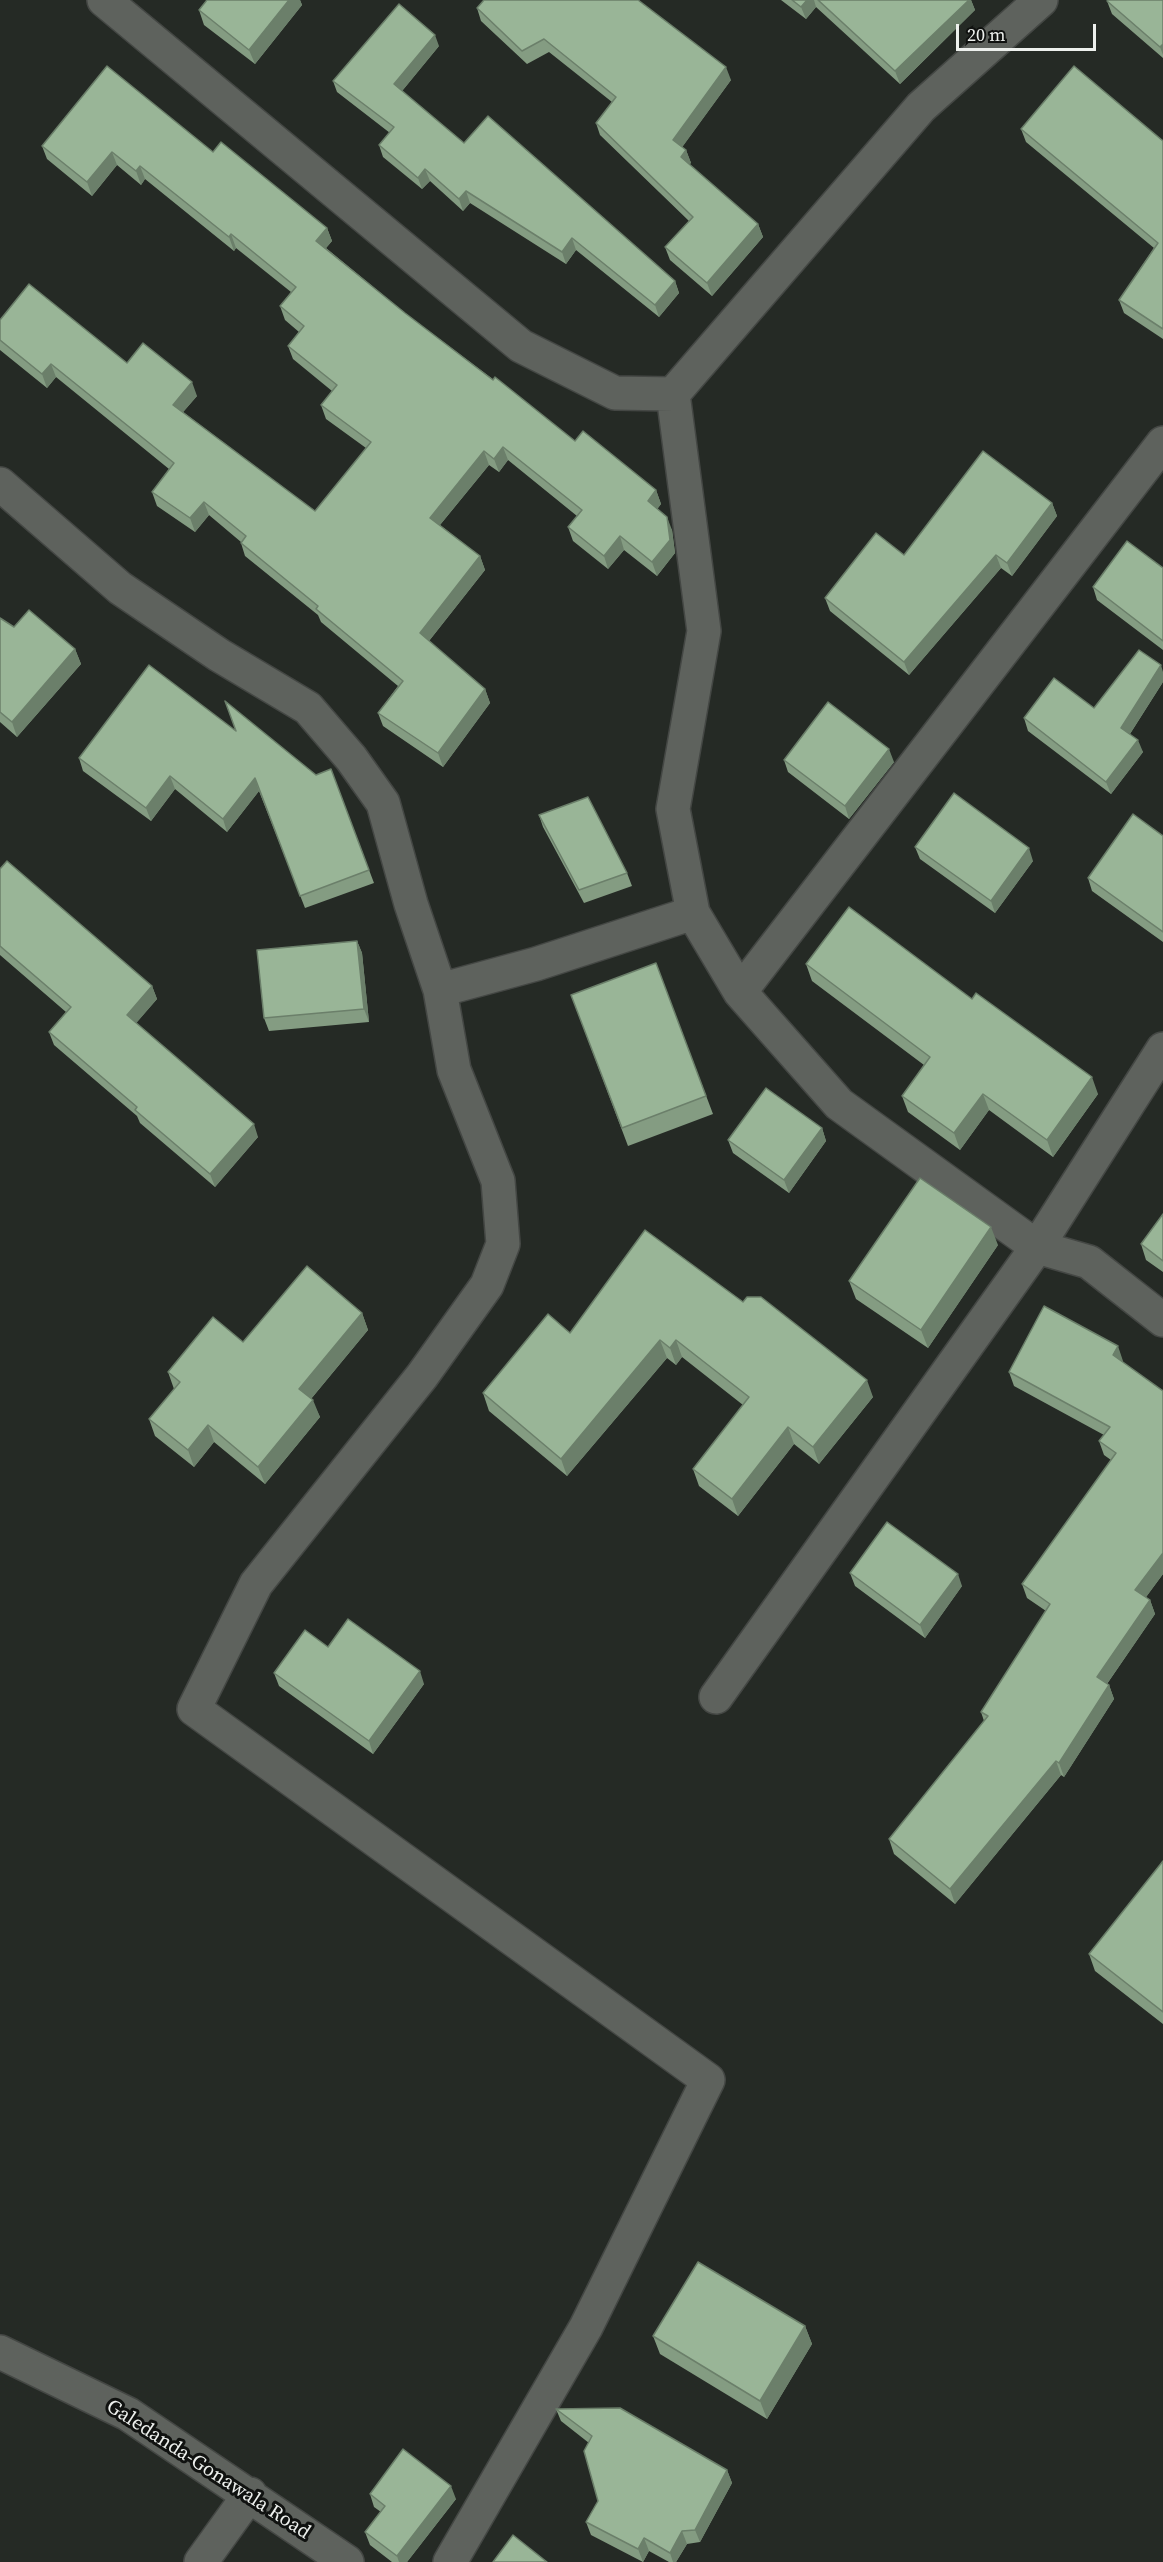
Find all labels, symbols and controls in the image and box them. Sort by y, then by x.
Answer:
scale bar [959,12,1098,50]
text: 20 m [967,22,1005,47]
street label: Galedanda-Gonawala Road [101,2395,315,2545]

